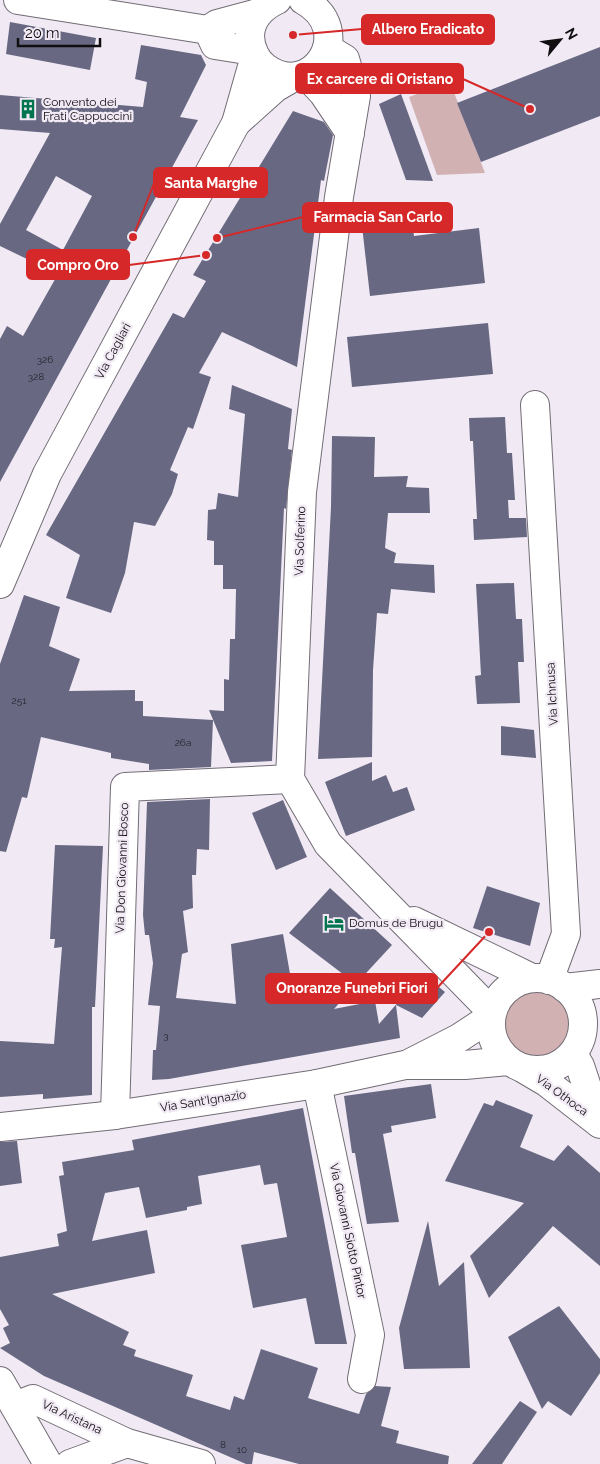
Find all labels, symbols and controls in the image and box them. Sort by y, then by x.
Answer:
scale bar [18,15,100,47]
callout: Albero Eradicato [362,15,494,44]
north arrow [535,15,585,65]
text: Albero Eradicato [372,21,485,37]
text: 20 m [25,24,60,42]
text: N [562,25,581,42]
callout: Ex carcere di Oristano [296,64,463,93]
text: Ex carcere di Oristano [307,71,454,87]
place label: Convento dei Frati Cappuccini [43,95,132,123]
building icon: Convento dei Frati Cappuccini [17,98,39,120]
callout: Santa Marghe [154,168,267,197]
text: Santa Marghe [165,175,258,191]
callout: Farmacia San Carlo [303,203,452,232]
text: Farmacia San Carlo [313,209,443,225]
callout: Compro Oro [27,250,129,279]
text: Compro Oro [37,257,119,273]
street label: Via Cagliari [92,320,134,382]
house number: 326 [37,354,53,365]
house number: 328 [28,371,44,382]
street label: Via Solferino [292,506,308,576]
street label: Via Ichnusa [543,662,561,726]
house number: 251 [12,695,27,706]
house number: 26a [175,737,191,748]
street label: Via Don Giovanni Bosco [113,802,131,934]
hotel icon: Domus de Brugu [323,912,345,934]
place label: Domus de Brugu [349,916,443,930]
callout: Onoranze Funebri Fiori [266,974,437,1003]
text: Onoranze Funebri Fiori [276,980,428,996]
house number: 3 [163,1030,169,1041]
street label: Via Othoca [533,1072,591,1118]
street label: Via Sant'Ignazio [159,1087,247,1115]
street label: Via Giovanni Siotto Pintor [327,1162,369,1301]
street label: Via Aristana [40,1397,104,1437]
house number: 8 [220,1439,226,1450]
house number: 10 [237,1444,247,1455]

